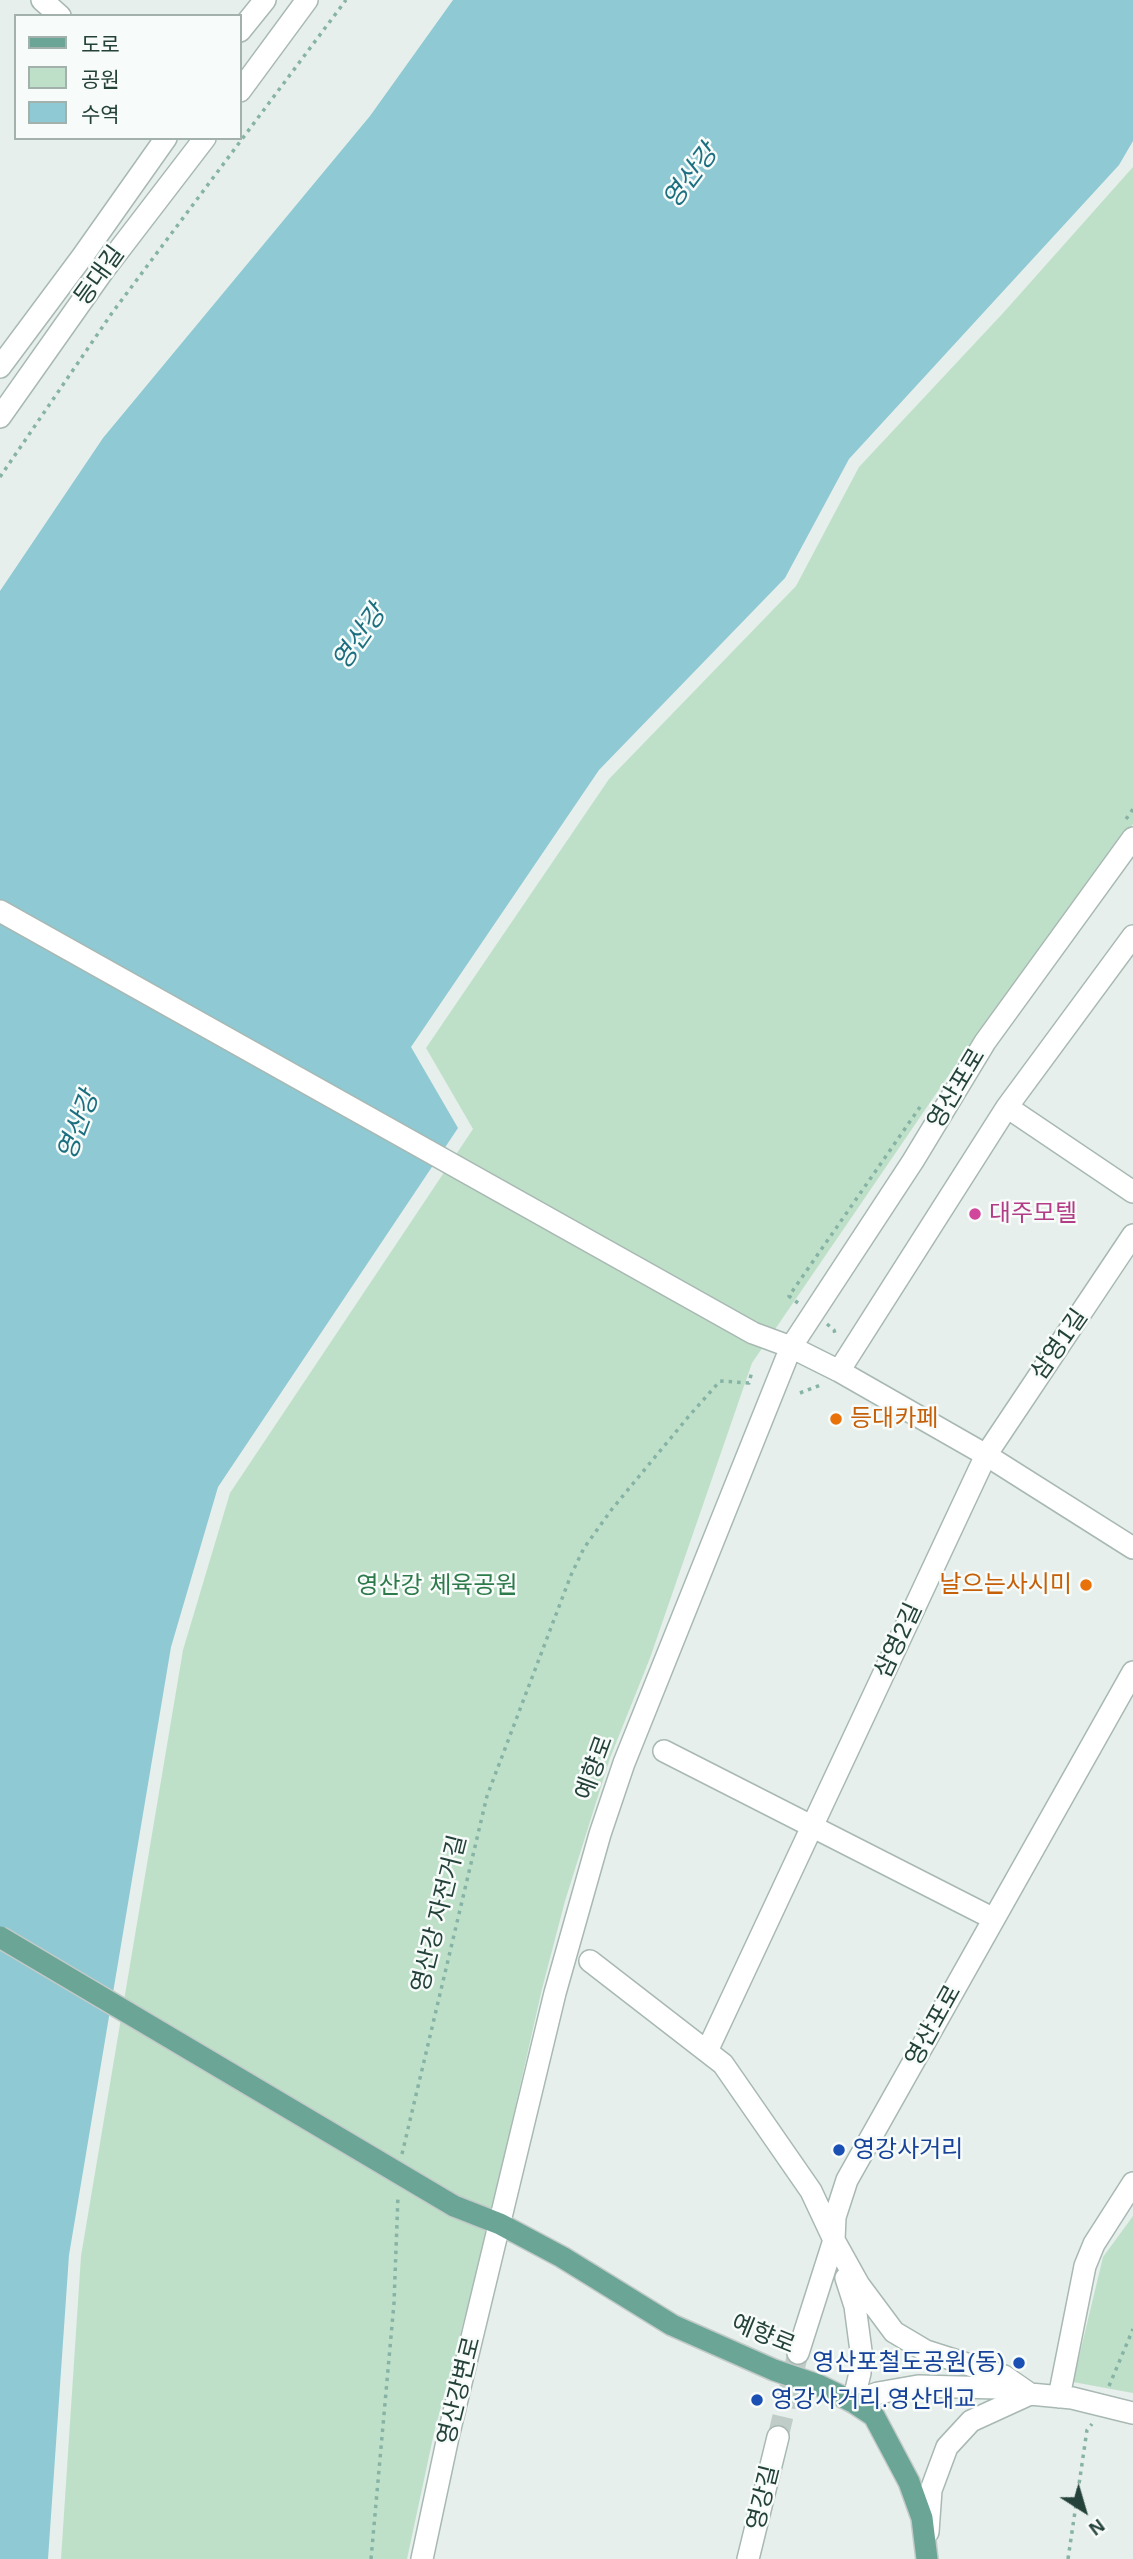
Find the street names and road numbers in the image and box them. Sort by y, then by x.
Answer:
street label: 등대길 [69,241,131,311]
street label: 영산포로 [922,1044,992,1134]
street label: 삼영1길 [1025,1304,1095,1386]
street label: 삼영2길 [869,1599,929,1683]
street label: 예향로 [570,1732,620,1804]
street label: 영산강 자전거길 [407,1832,473,1996]
street label: 영산포로 [900,1980,968,2072]
street label: 예향로 [727,2309,799,2361]
street label: 영산강변로 [433,2334,487,2448]
street label: 영강길 [742,2462,786,2534]

